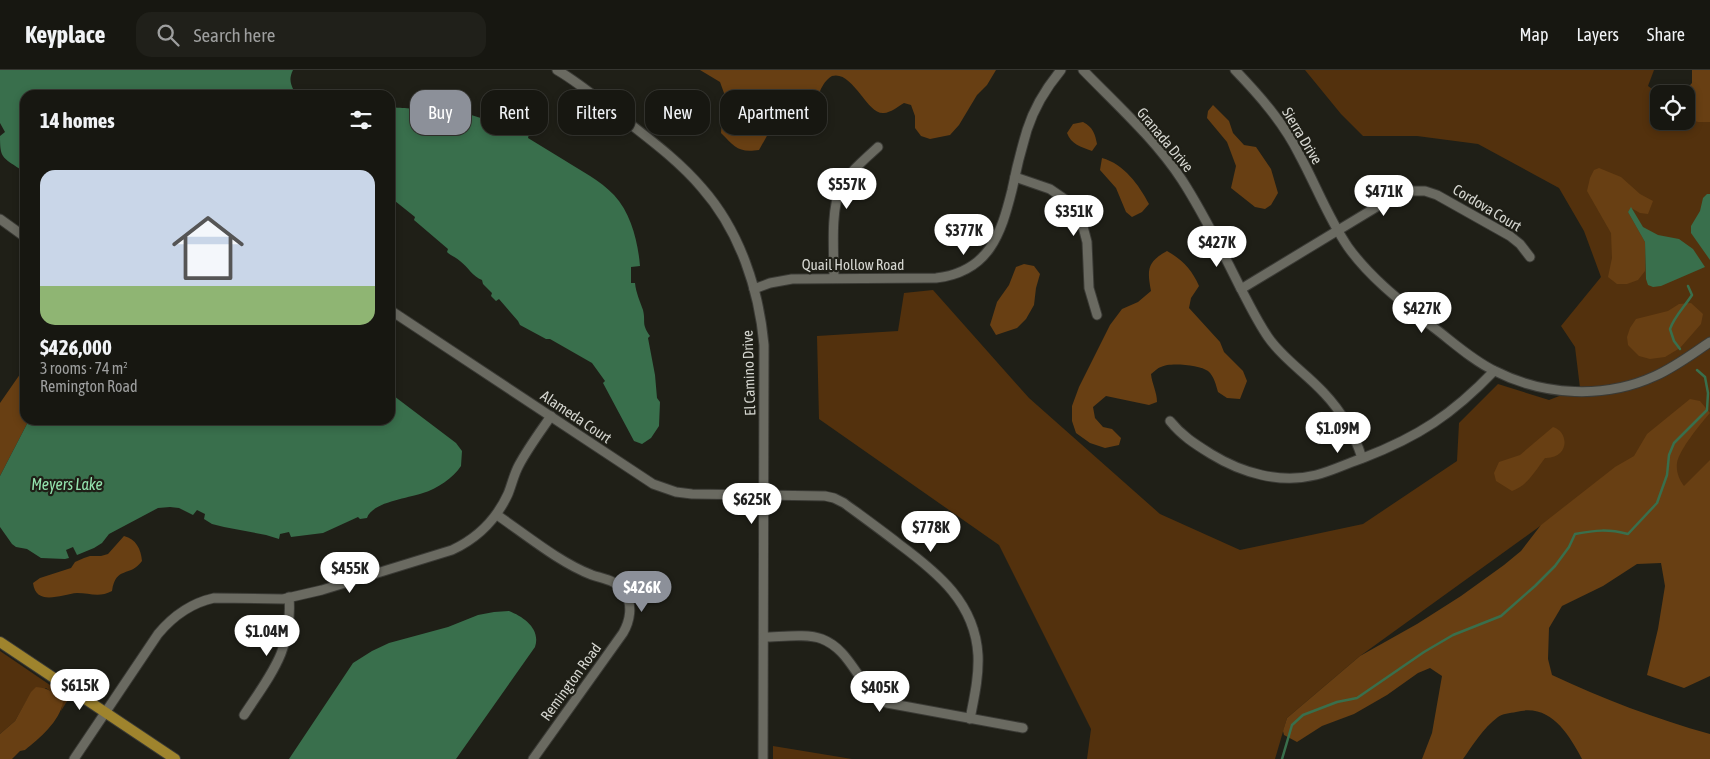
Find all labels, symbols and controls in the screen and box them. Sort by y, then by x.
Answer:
search box [136,12,486,57]
text: Keyplace [25,21,106,48]
icon: search [154,21,182,49]
text: Search here [194,24,275,46]
text: Map [1519,24,1548,45]
text: Layers [1576,24,1619,45]
text: Share [1647,24,1685,45]
map controls [1650,85,1695,130]
button: locate [1650,85,1695,130]
chip: Buy [410,90,471,135]
chip: Rent [481,90,548,135]
chip: Filters [558,90,635,135]
chip: New [645,90,710,135]
chip: Apartment [720,90,827,135]
street label: Granada Drive [1134,104,1197,175]
street label: Sierra Drive [1279,104,1326,167]
icon: filters [347,106,375,134]
text: 14 homes [40,108,115,132]
pin: $557K [812,168,882,210]
pin: $471K [1349,174,1419,217]
text: $557K [828,175,866,193]
street label: Cordova Court [1450,180,1525,235]
text: $471K [1365,182,1403,200]
pin: $351K [1039,194,1109,237]
text: $351K [1055,202,1093,220]
icon: home [163,203,253,293]
pin: $377K [929,214,999,256]
text: $377K [945,221,983,239]
pin: $427K [1182,226,1252,268]
text: $427K [1198,233,1236,251]
street label: Quail Hollow Road [802,256,904,273]
pin: $427K [1387,292,1457,334]
text: $427K [1403,299,1441,317]
street label: El Camino Drive [739,330,758,416]
text: $426,000 [40,335,112,359]
text: 3 rooms · 74 m² [40,359,128,377]
text: Remington Road [40,377,138,395]
street label: Alameda Court [538,387,615,446]
pin: $1.09M [1297,412,1379,454]
text: $1.09M [1317,419,1359,437]
water label: Meyers Lake [31,475,103,494]
pin: $625K [717,482,787,525]
text: $625K [733,490,771,508]
pin: $778K [896,510,966,553]
text: $778K [912,518,950,536]
pin: $455K [315,552,385,594]
text: $455K [331,559,369,577]
pin: $426K [607,570,677,613]
text: $426K [623,578,661,596]
pin: $1.04M [226,614,308,657]
text: $1.04M [246,622,288,640]
street label: Remington Road [537,640,604,724]
pin: $615K [45,668,115,711]
pin: $405K [845,670,915,713]
text: $615K [61,676,99,694]
text: $405K [861,678,899,696]

